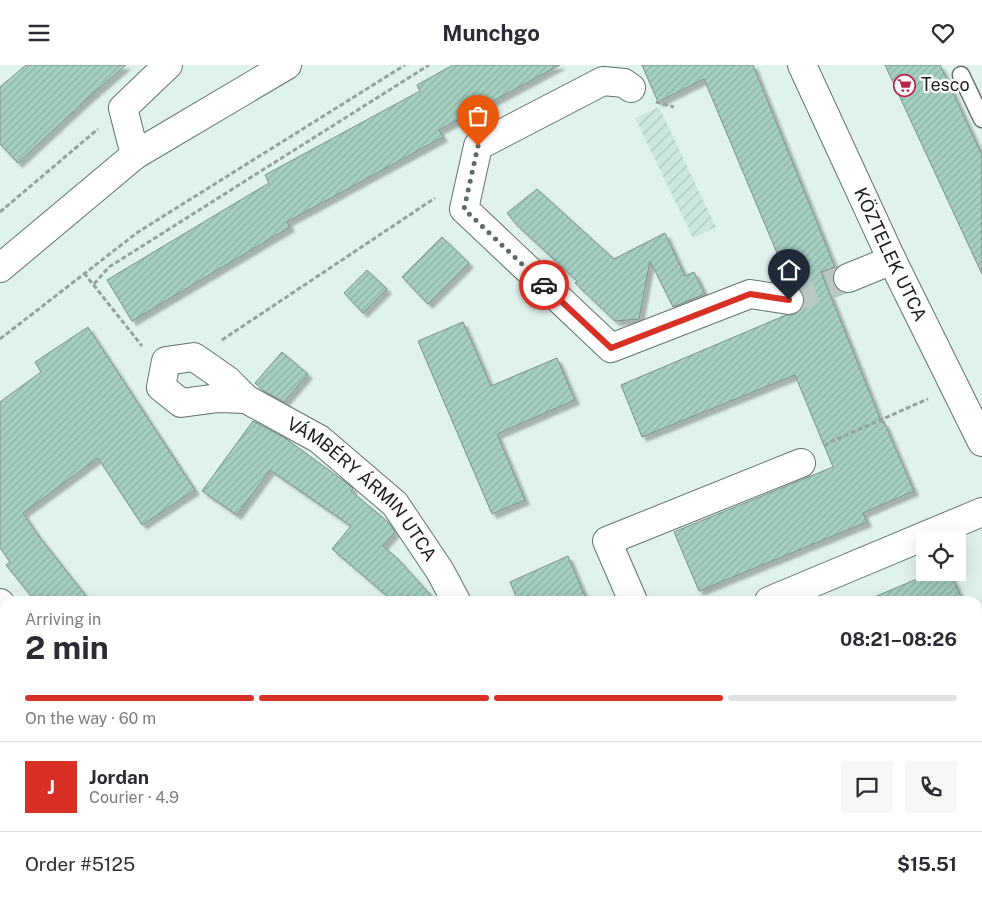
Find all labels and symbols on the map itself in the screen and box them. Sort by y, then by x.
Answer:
supermarket icon: Tesco [893,73,917,97]
place label: Tesco [921,74,970,95]
pin [457,95,499,146]
street label: KÖZTELEK UTCA [850,184,932,325]
pin [768,249,810,300]
courier [519,260,569,310]
street label: VÁMBÉRY ÁRMIN UTCA [284,413,441,565]

